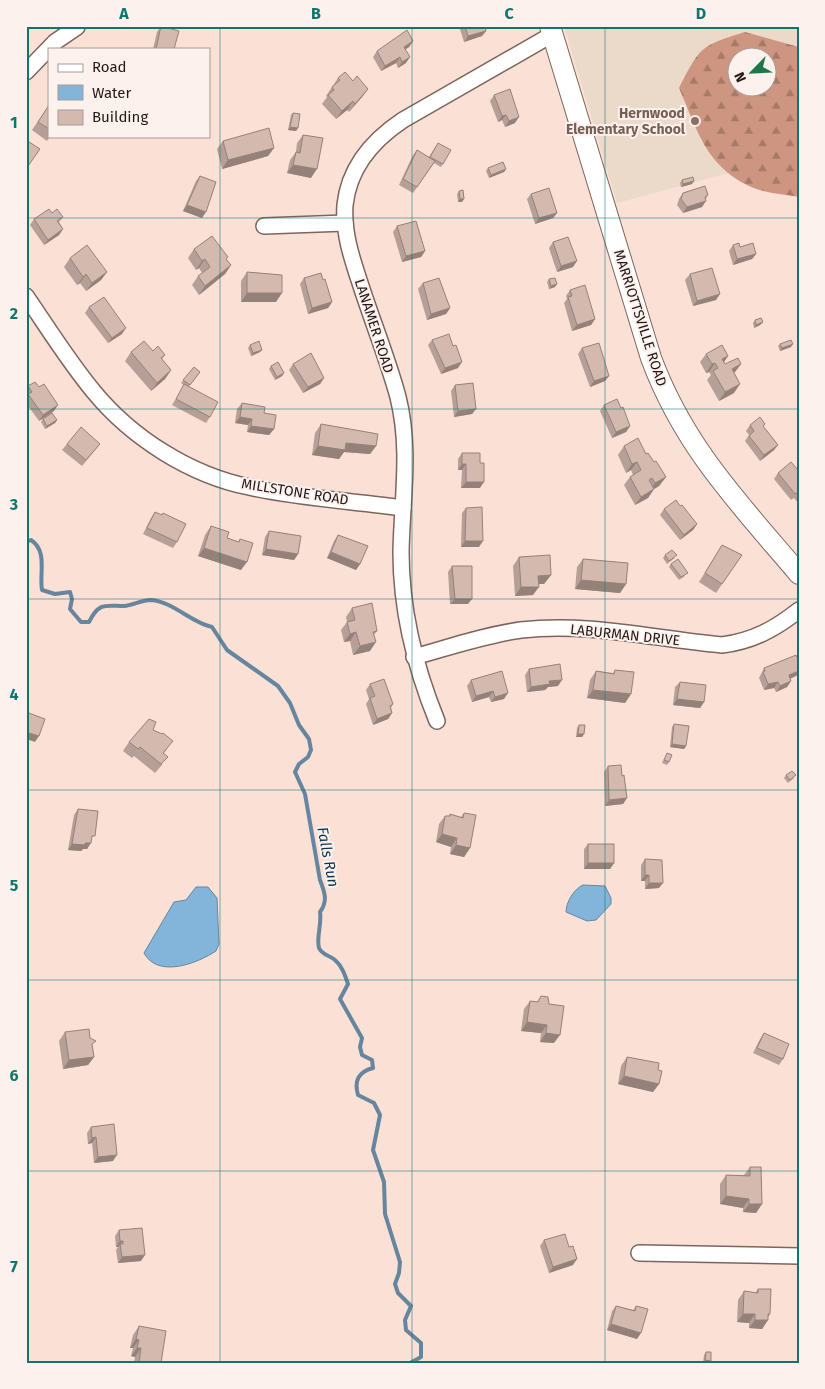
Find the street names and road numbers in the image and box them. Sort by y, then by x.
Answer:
street label: MARRIOTTSVILLE ROAD [610,248,670,388]
street label: LANAMER ROAD [351,277,397,375]
street label: MILLSTONE ROAD [240,475,350,509]
street label: LABURMAN DRIVE [569,621,681,649]

